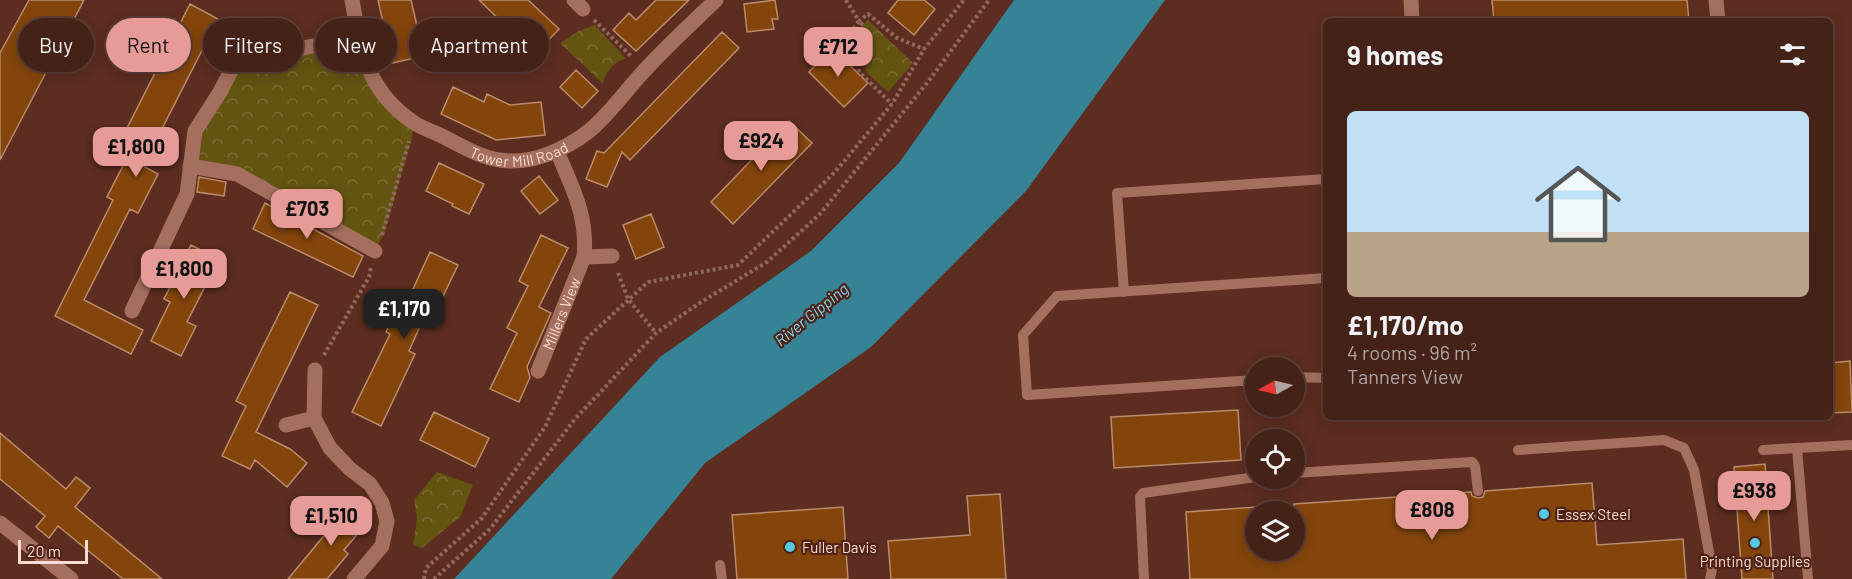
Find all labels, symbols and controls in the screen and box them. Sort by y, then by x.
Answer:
chip: Buy [18,18,94,72]
chip: Rent [106,18,191,72]
chip: Filters [203,18,303,72]
chip: New [315,18,397,72]
chip: Apartment [409,18,549,72]
pin: £712 [802,27,874,78]
text: £712 [818,34,858,58]
icon: filters [1776,38,1809,71]
text: 9 homes [1347,39,1443,70]
pin: £924 [725,121,797,172]
pin: £1,800 [87,127,185,178]
text: £924 [738,128,784,152]
text: £1,800 [107,134,165,158]
street label: Tower Mill Road [467,138,571,170]
icon: home [1524,150,1632,258]
pin: £703 [271,189,343,240]
text: £703 [285,196,329,220]
pin: £1,800 [135,249,233,300]
text: £1,800 [155,256,213,280]
street label: Millers View [539,275,584,352]
water label: River Gipping [770,279,852,349]
pin: £1,170 [355,289,453,340]
text: £1,170 [377,296,431,320]
text: £1,170/mo [1347,309,1464,340]
text: 4 rooms · 96 m² [1347,340,1477,364]
north arrow [1245,357,1305,417]
map controls [1245,357,1305,561]
text: Tanners View [1347,364,1463,388]
button: locate [1245,429,1305,489]
pin: £938 [1718,471,1790,522]
text: £938 [1732,478,1776,502]
pin: £808 [1396,490,1468,541]
pin: £1,510 [282,496,380,547]
text: £808 [1409,497,1455,521]
button: layers [1245,501,1305,561]
text: £1,510 [304,503,358,527]
place label: Essex Steel [1556,505,1631,523]
marker: Essex Steel [1537,507,1551,521]
marker: Printing Supplies [1748,536,1762,550]
scale bar [18,537,88,564]
place label: Fuller Davis [802,538,877,556]
marker: Fuller Davis [783,540,797,554]
text: 20 m [27,541,61,560]
place label: Printing Supplies [1700,552,1810,570]

